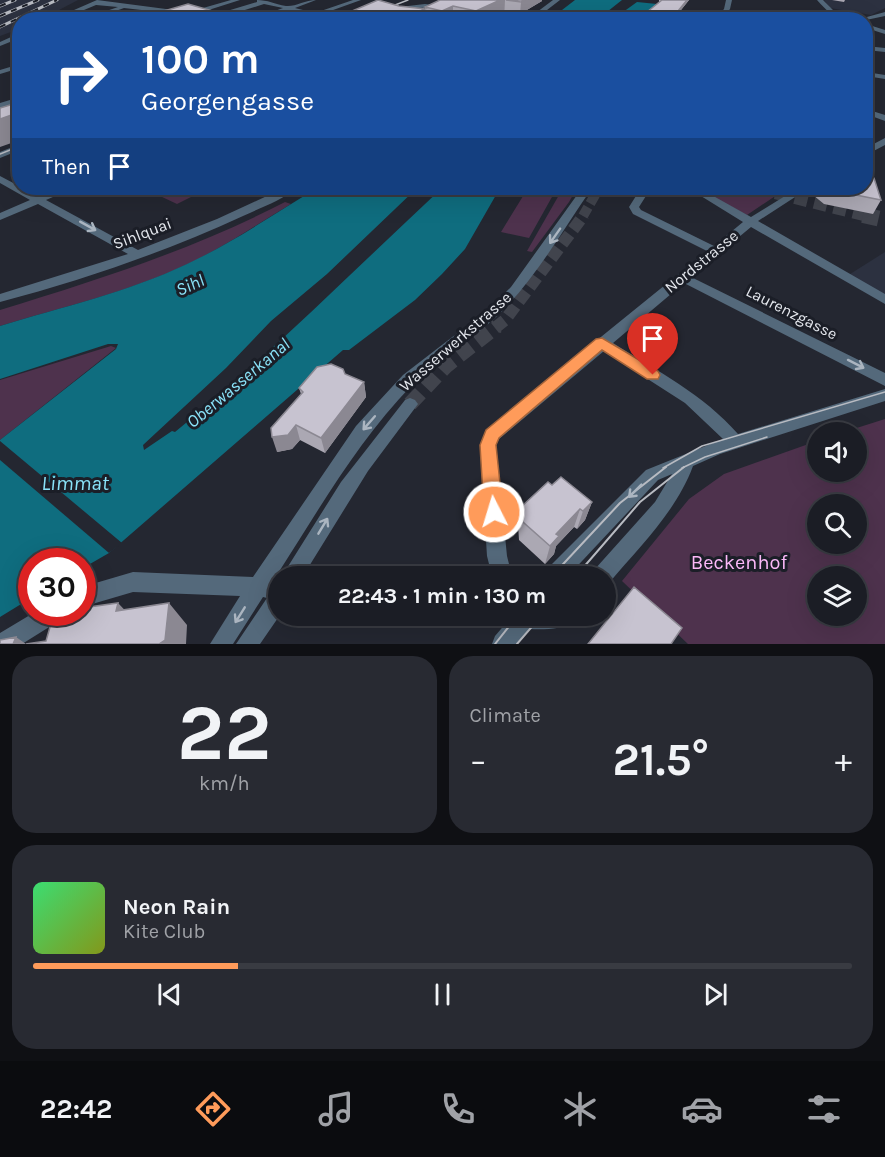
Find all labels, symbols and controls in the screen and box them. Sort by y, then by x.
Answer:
text: 100 m [141,34,260,84]
icon: right [42,36,120,114]
text: Georgengasse [141,85,314,117]
icon: arrive [103,150,136,183]
text: Then [42,154,91,180]
street label: Sihlquai [110,214,174,253]
one-way arrow [79,220,96,232]
street label: Nordstrasse [661,226,742,297]
one-way arrow [549,228,561,244]
water label: Sihl [172,269,208,301]
street label: Laurenzgasse [743,281,841,344]
street label: Wasserwerkstrasse [395,288,515,395]
pin [627,313,678,375]
icon: arrive [636,322,669,355]
water label: Oberwasserkanal [182,333,295,433]
one-way arrow [846,359,864,370]
one-way arrow [362,415,376,430]
map controls [807,422,867,626]
button: sound [807,422,867,482]
water label: Limmat [41,471,110,495]
position arrow [462,480,526,544]
one-way arrow [628,484,642,499]
button: search [807,494,867,554]
one-way arrow [317,518,329,535]
speed limit sign: 30 [18,548,96,626]
park label: Beckenhof [691,551,787,574]
button: layers [807,566,867,626]
text: 22:43 · 1 min · 130 m [338,583,546,609]
one-way arrow [234,606,246,623]
text: 22 [177,687,271,779]
text: Climate [470,704,541,727]
text: 21.5° [612,734,709,786]
text: − [470,741,487,779]
text: + [835,741,852,779]
text: km/h [199,772,250,795]
text: Neon Rain [123,894,230,920]
text: Kite Club [123,920,205,943]
icon: previous [153,978,186,1011]
icon: pause [426,978,459,1011]
icon: next [699,978,732,1011]
icon: directions [192,1088,234,1130]
icon: music [315,1088,357,1130]
icon: phone [437,1088,479,1130]
icon: climate [559,1088,601,1130]
icon: car [681,1088,723,1130]
icon: filters [803,1088,845,1130]
text: 22:42 [40,1093,112,1125]

